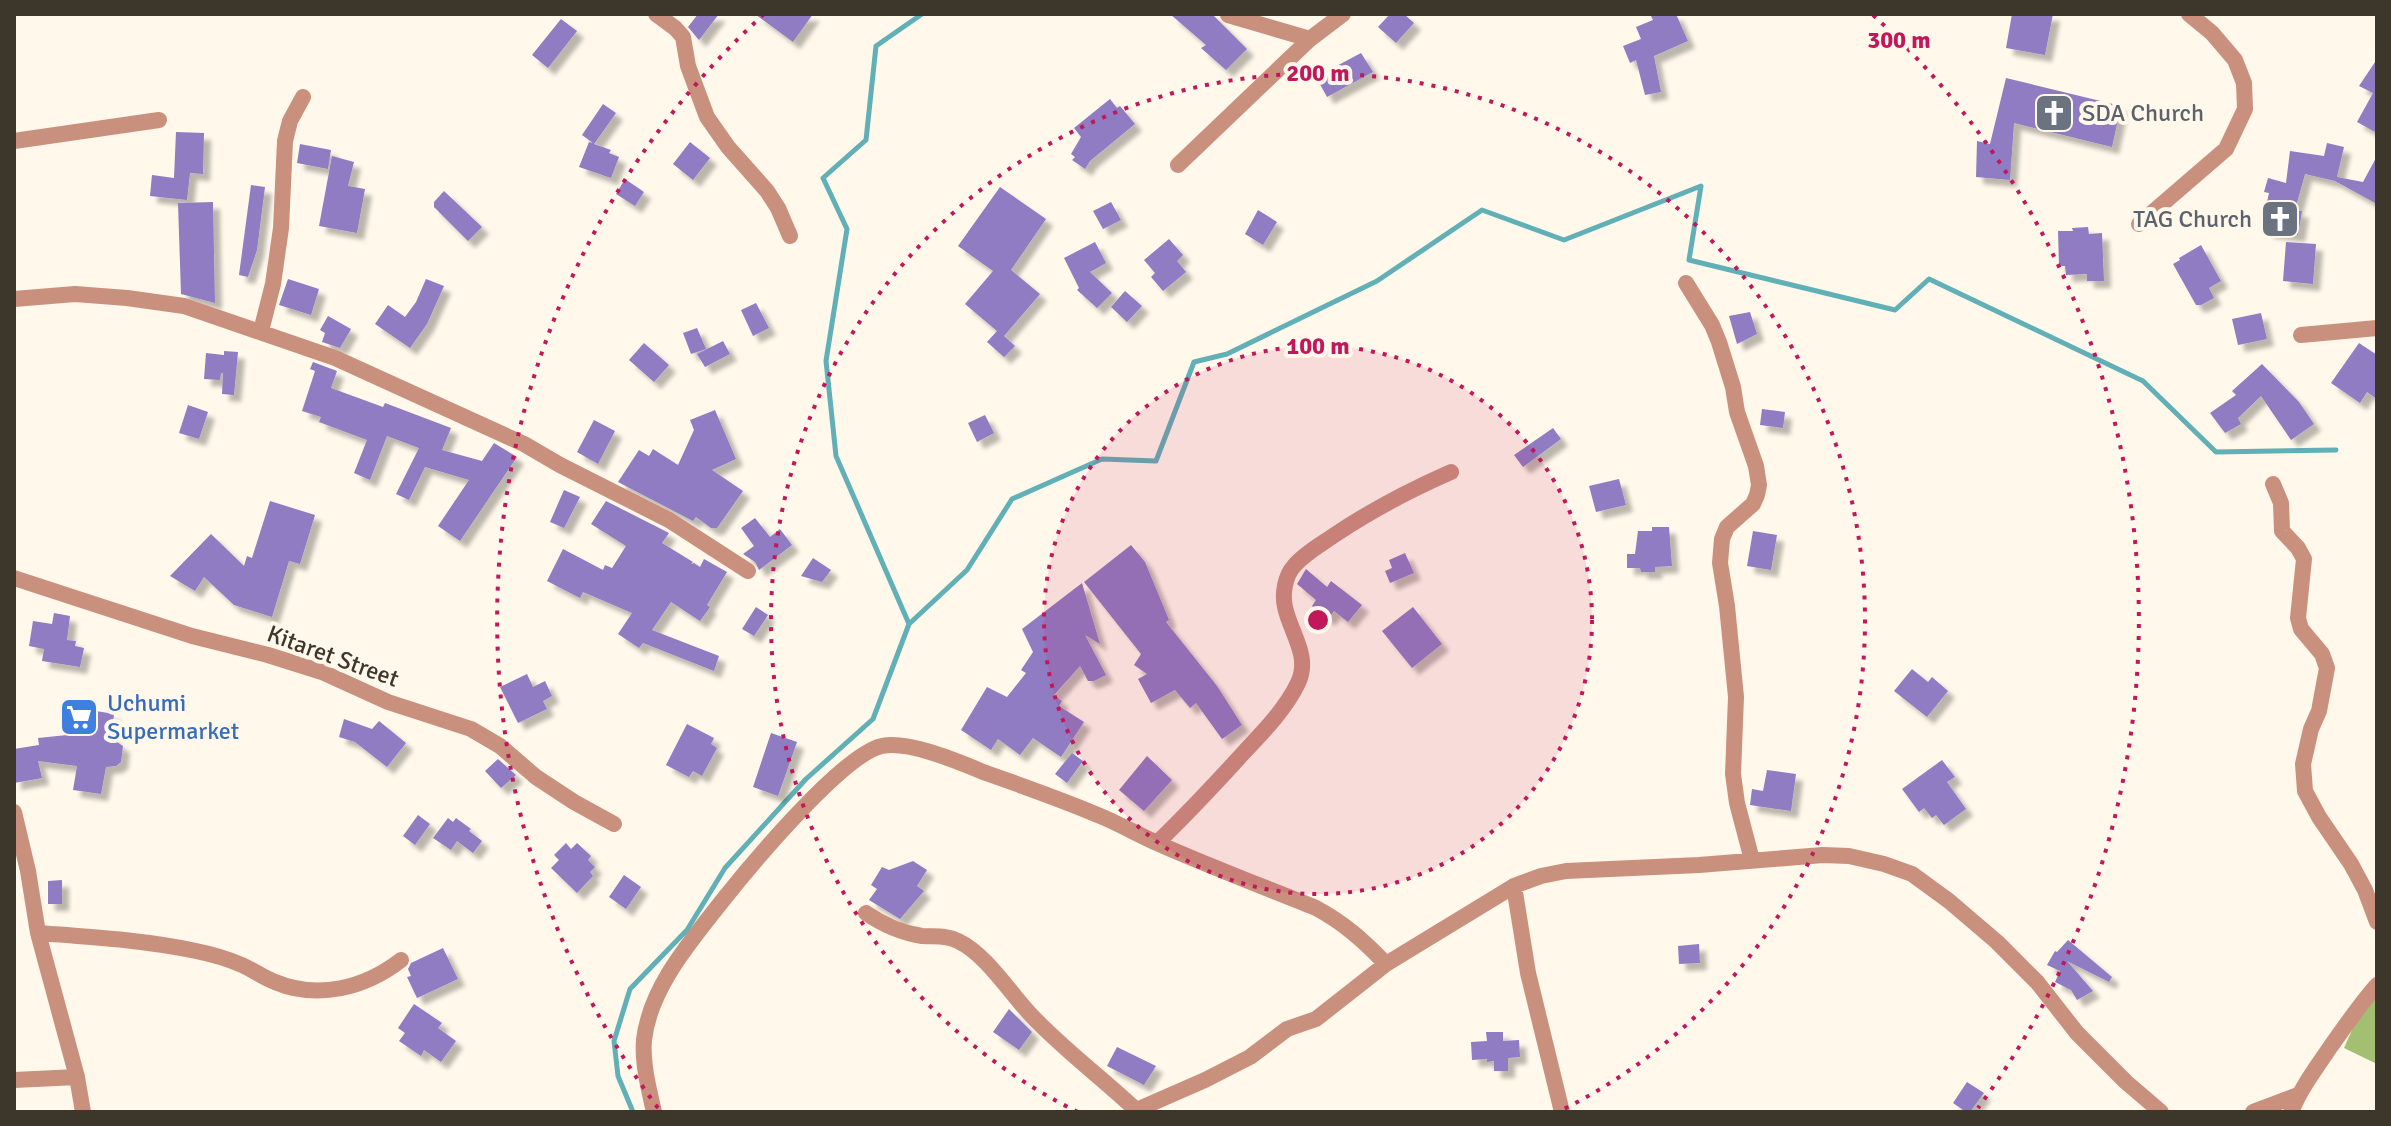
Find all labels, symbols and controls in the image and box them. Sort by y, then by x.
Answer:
text: 300 m [1867,25,1931,55]
text: 200 m [1286,58,1350,88]
church icon: SDA Church [2033,92,2075,134]
place label: SDA Church [2082,98,2204,128]
church icon: TAG Church [2259,198,2301,240]
place label: TAG Church [2133,204,2252,234]
text: 100 m [1286,331,1350,361]
centre of rings [1304,606,1332,634]
street label: Kitaret Street [263,618,403,694]
place label: Uchumi Supermarket [107,688,239,746]
supermarket icon: Uchumi Supermarket [58,696,100,738]

